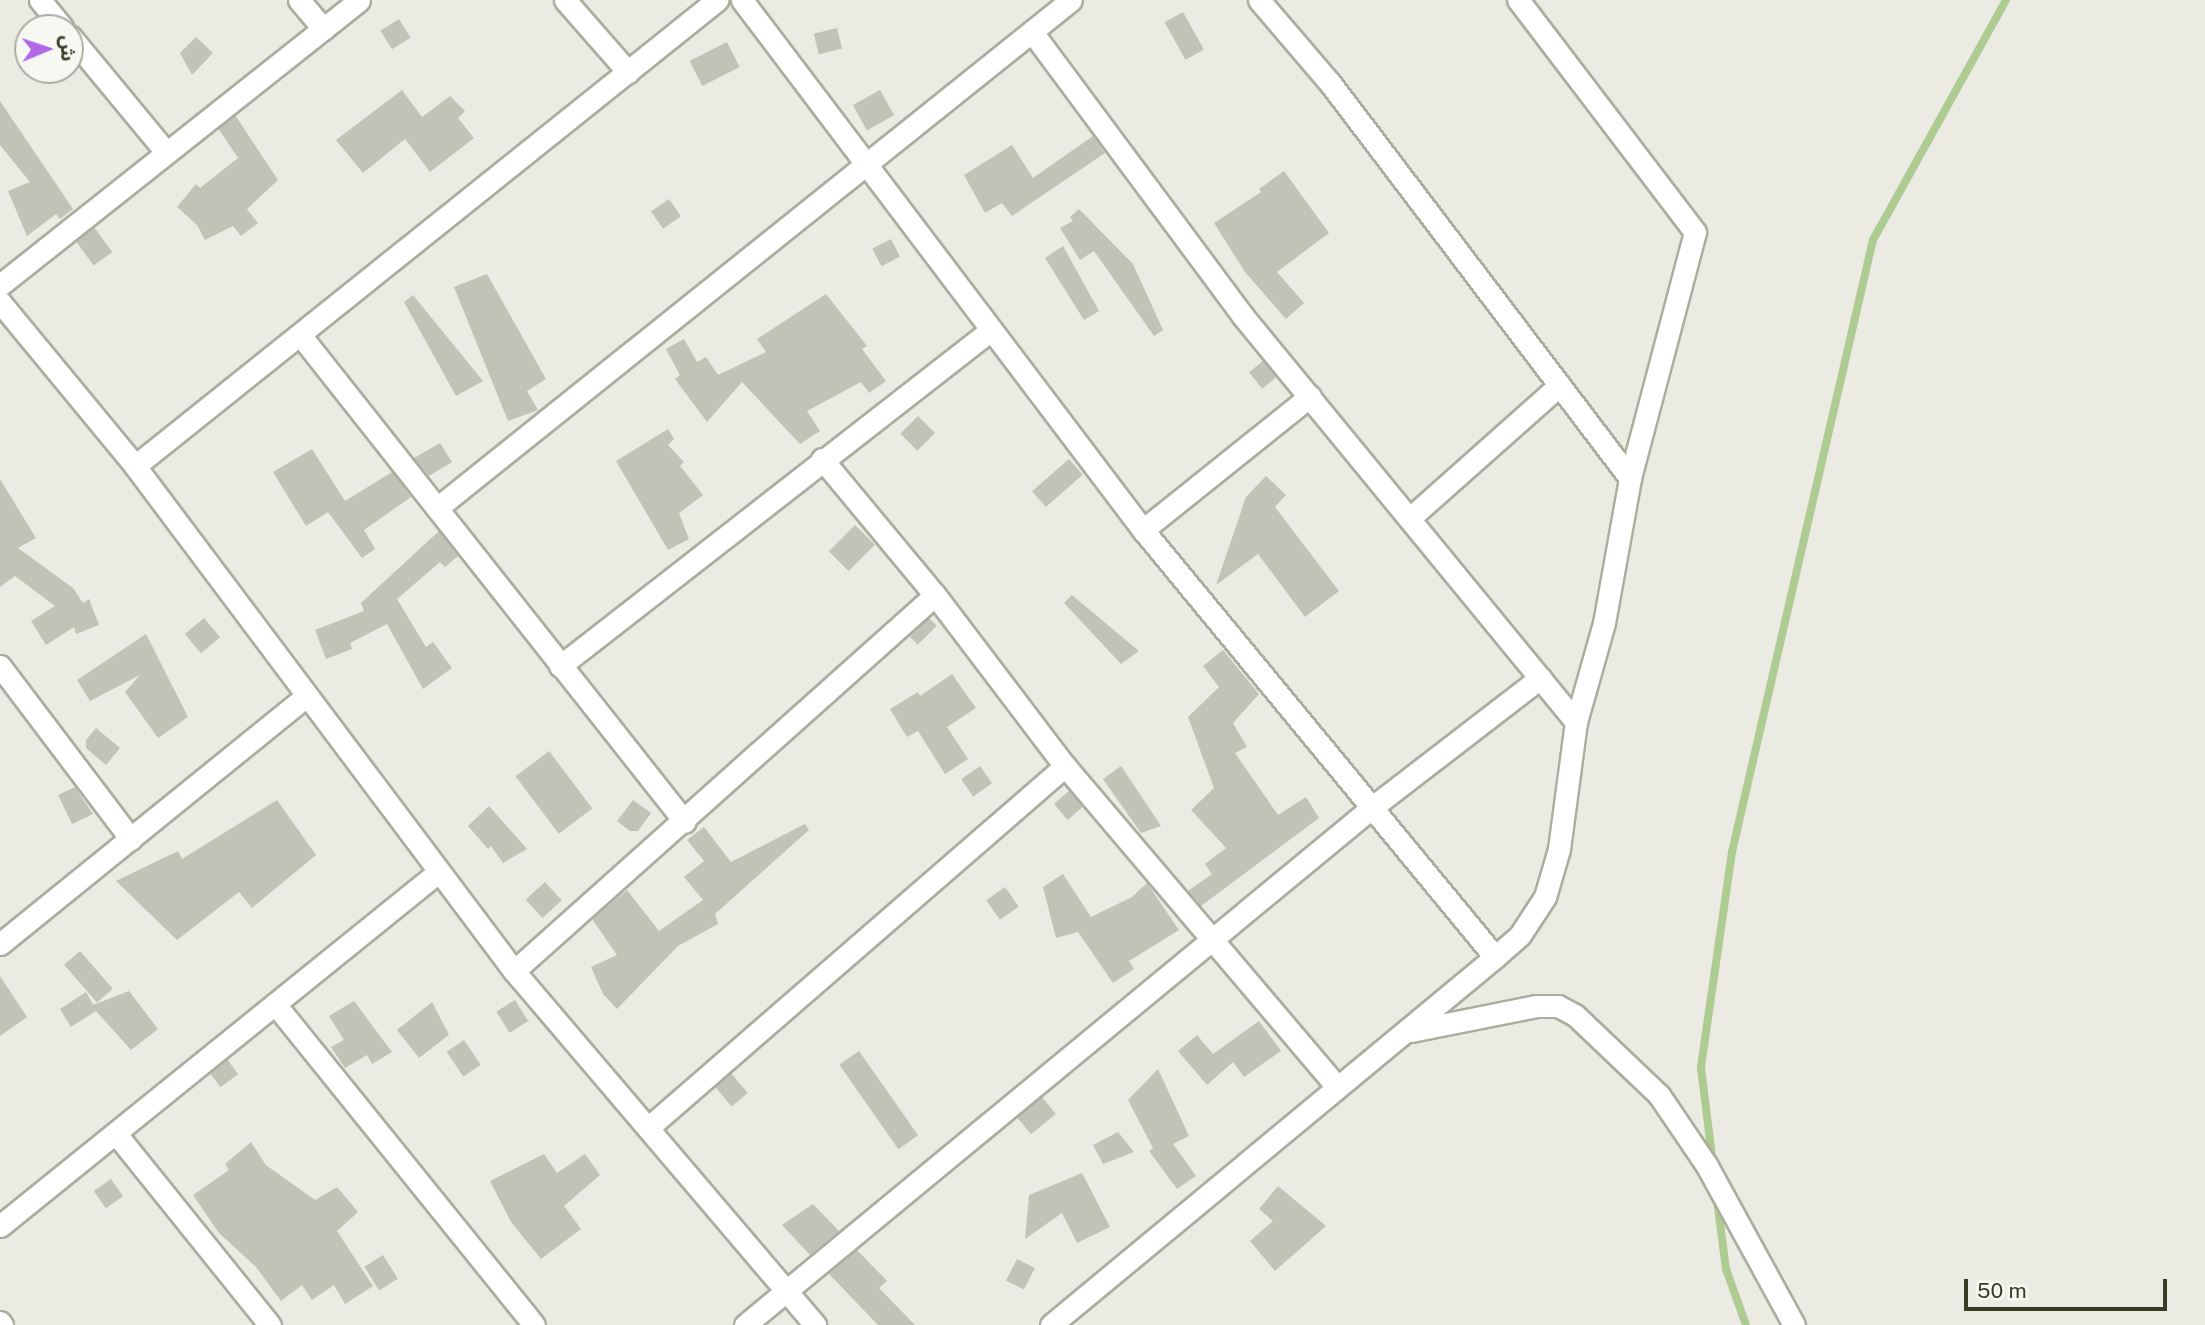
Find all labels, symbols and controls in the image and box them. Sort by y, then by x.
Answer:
north arrow [14,14,84,84]
text: ش [57,35,79,62]
scale bar [1967,1266,2170,1310]
text: 50 m [1977,1278,2027,1303]

